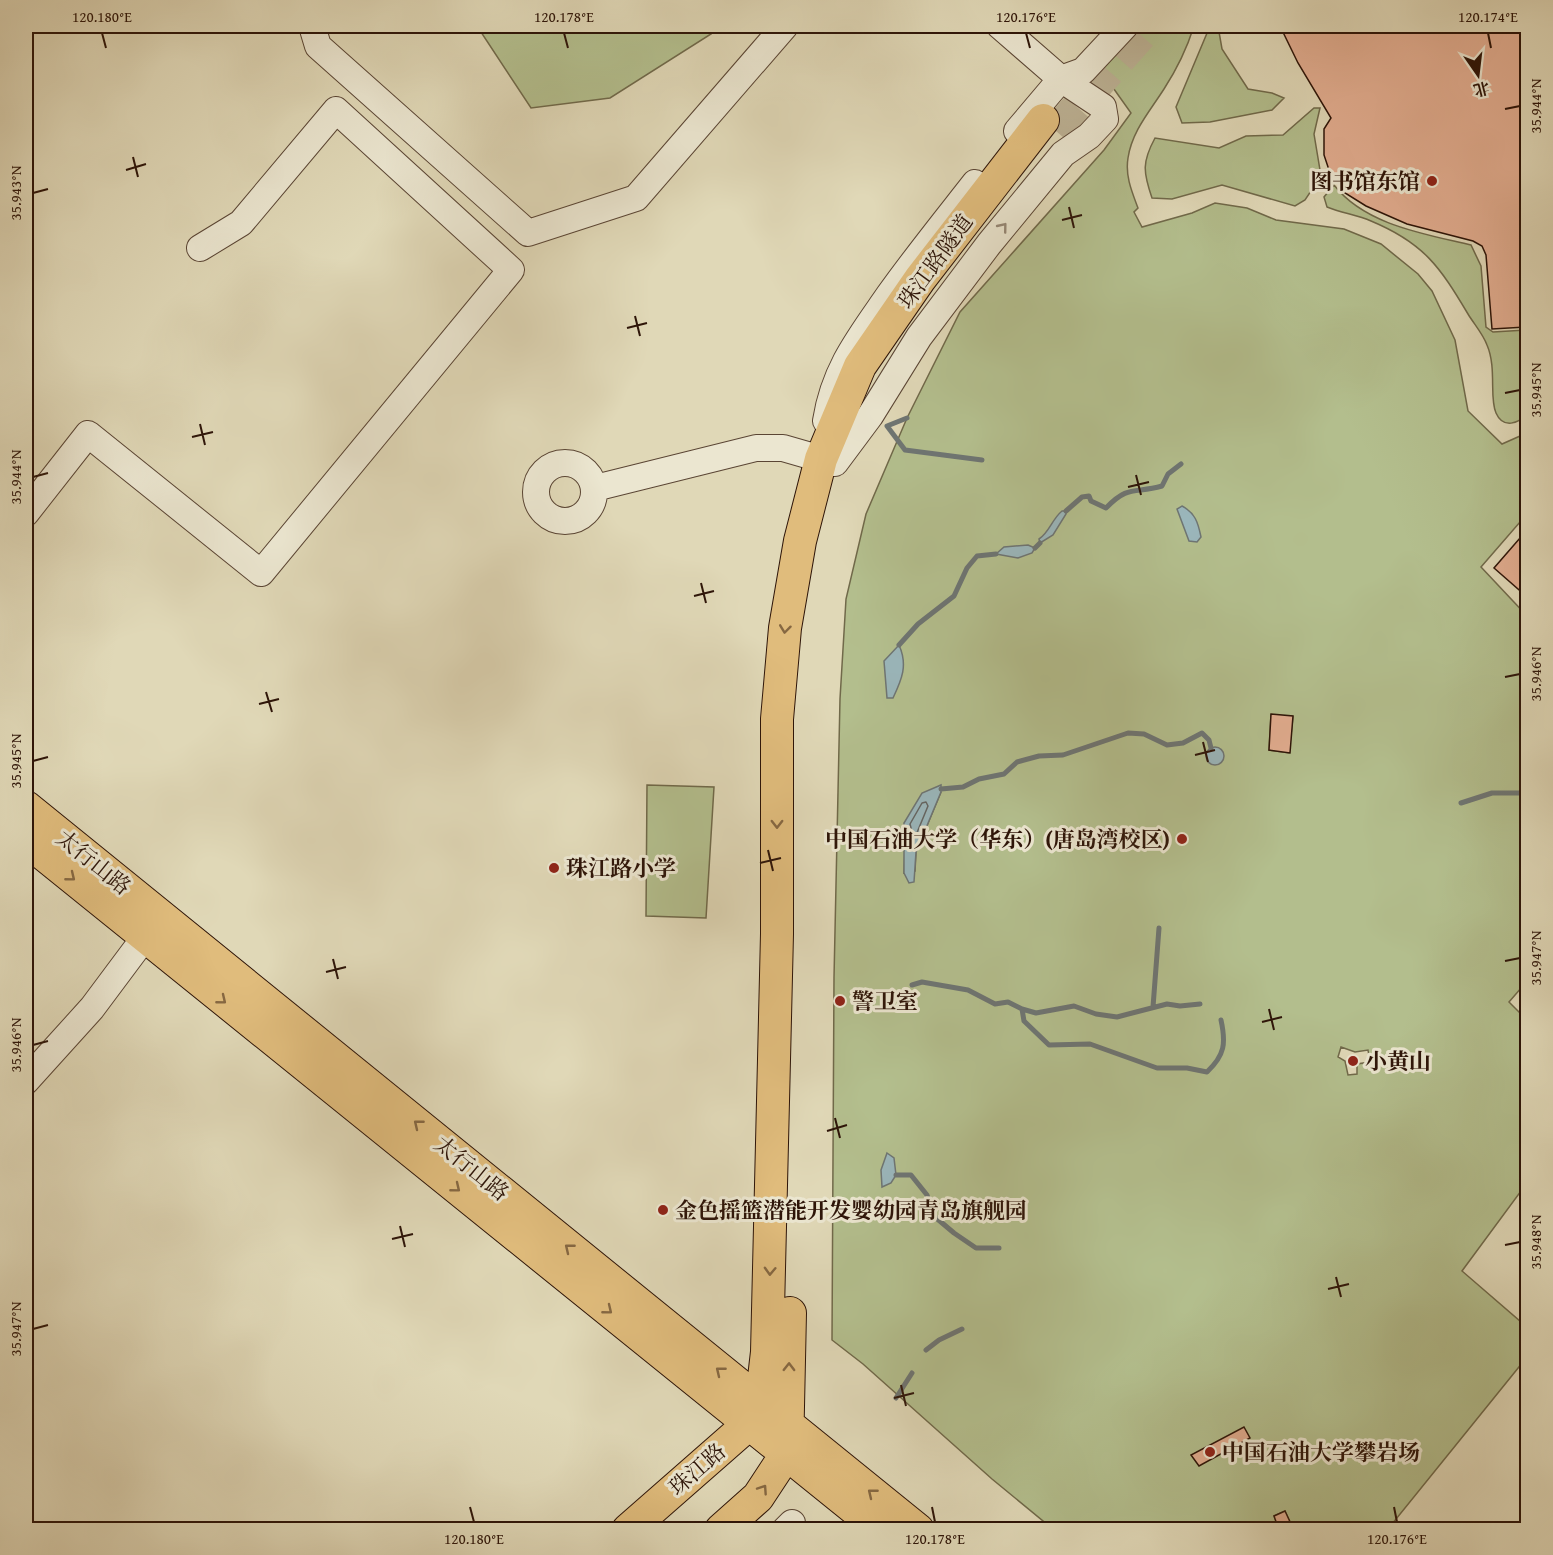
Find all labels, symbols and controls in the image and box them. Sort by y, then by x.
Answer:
text: 120.180°E [72,6,132,27]
text: 120.178°E [534,6,594,27]
text: 120.176°E [996,6,1056,27]
text: 120.174°E [1458,6,1518,27]
north arrow [1448,45,1508,105]
text: 北 [1471,76,1492,103]
text: 35.944°N [1525,78,1546,133]
text: 35.943°N [5,165,26,220]
place label: 图书馆东馆 [1310,165,1420,197]
marker: 图书馆东馆 [1425,174,1439,188]
street label: 珠江路隧道 [890,207,980,315]
one-way arrow [995,223,1006,234]
text: 35.945°N [1525,362,1546,417]
text: 35.944°N [5,449,26,504]
one-way arrow [779,625,792,634]
text: 35.946°N [1525,646,1546,701]
text: 35.945°N [5,733,26,788]
one-way arrow [771,819,783,828]
street label: 太行山路 [50,822,138,902]
place label: 中国石油大学（华东）(唐岛湾校区) [825,823,1170,855]
marker: 中国石油大学（华东）(唐岛湾校区) [1175,832,1189,846]
place label: 珠江路小学 [566,852,676,884]
marker: 珠江路小学 [547,861,561,875]
one-way arrow [64,870,75,881]
text: 35.947°N [1525,930,1546,985]
place label: 警卫室 [852,985,918,1017]
one-way arrow [215,993,226,1004]
marker: 警卫室 [833,994,847,1008]
text: 35.946°N [5,1017,26,1072]
place label: 小黄山 [1365,1045,1431,1077]
marker: 小黄山 [1346,1054,1360,1068]
one-way arrow [414,1121,425,1132]
street label: 太行山路 [428,1128,516,1208]
one-way arrow [449,1181,460,1192]
place label: 金色摇篮潜能开发婴幼园青岛旗舰园 [675,1194,1027,1226]
marker: 金色摇篮潜能开发婴幼园青岛旗舰园 [656,1203,670,1217]
text: 35.948°N [1525,1214,1546,1269]
one-way arrow [565,1244,576,1255]
one-way arrow [764,1266,776,1275]
text: 35.947°N [5,1301,26,1356]
one-way arrow [601,1303,612,1314]
one-way arrow [783,1362,795,1371]
one-way arrow [716,1367,727,1378]
street label: 珠江路 [662,1435,732,1503]
place label: 中国石油大学攀岩场 [1222,1436,1420,1468]
marker: 中国石油大学攀岩场 [1203,1445,1217,1459]
one-way arrow [756,1485,767,1496]
one-way arrow [868,1489,879,1500]
text: 120.180°E [444,1528,504,1549]
text: 120.178°E [905,1528,965,1549]
text: 120.176°E [1367,1528,1427,1549]

